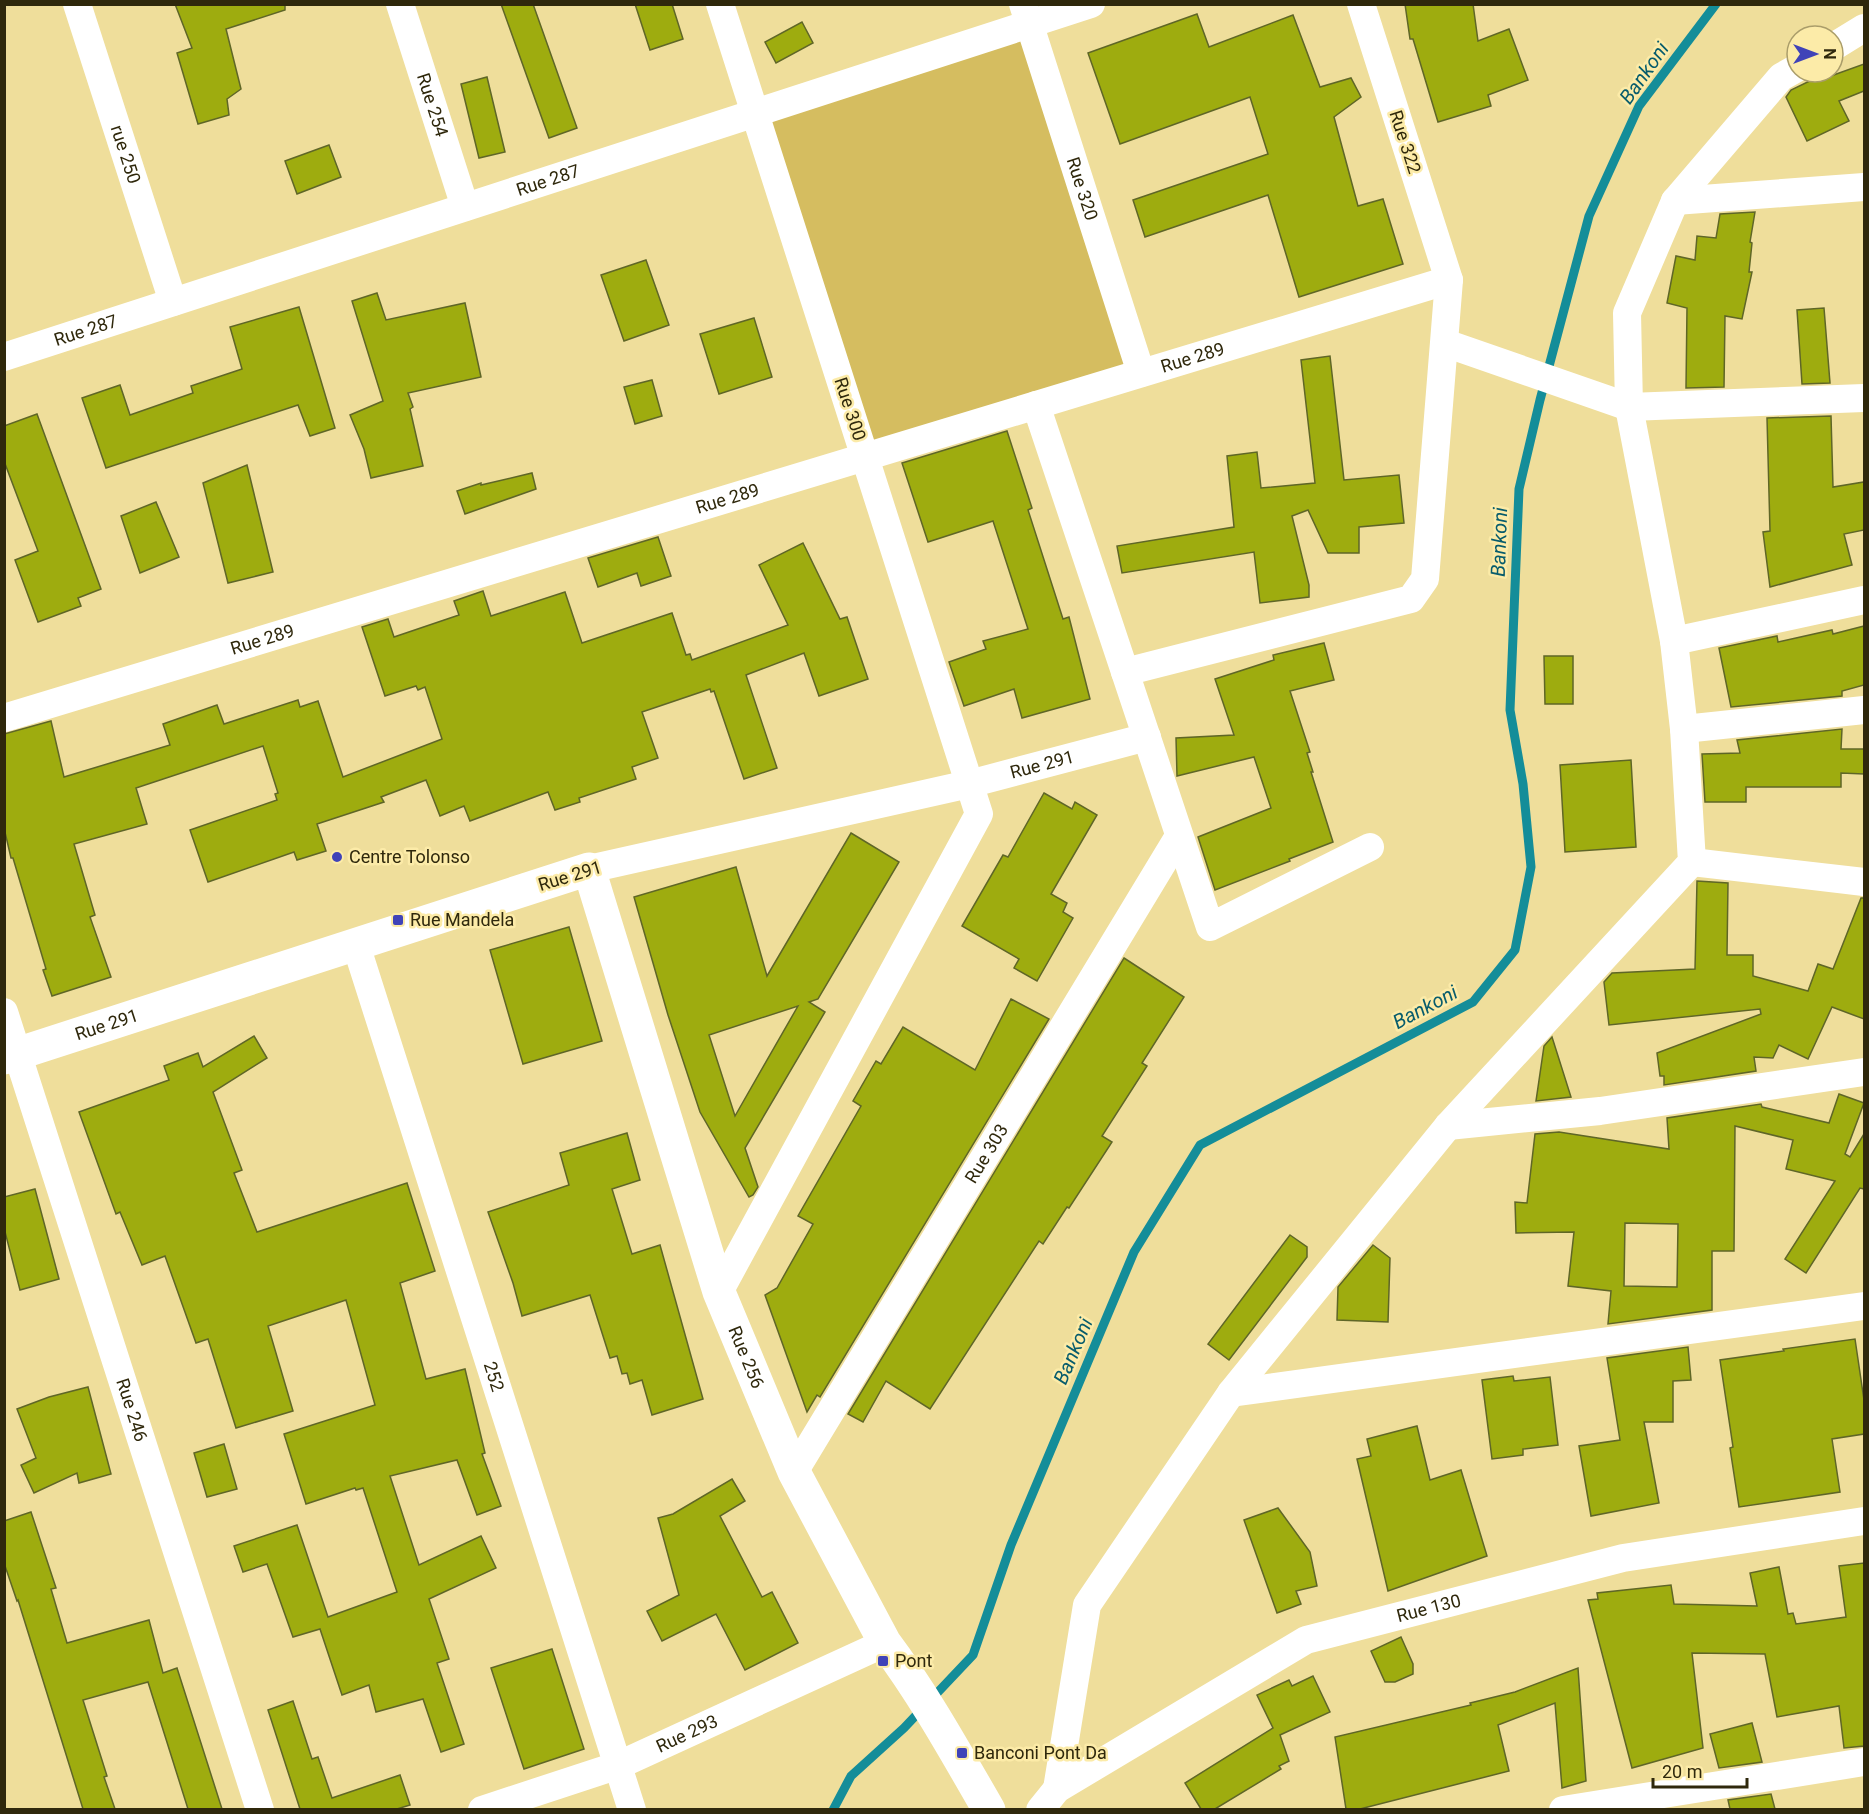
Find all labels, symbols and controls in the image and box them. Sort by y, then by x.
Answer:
north arrow [1785,24,1845,84]
water label: Bankoni [1614,37,1674,108]
text: N [1820,48,1839,60]
street label: Rue 254 [413,70,453,139]
street label: Rue 322 [1385,108,1426,176]
street label: rue 250 [107,122,145,186]
street label: Rue 320 [1063,154,1103,223]
street label: Rue 287 [514,160,582,200]
street label: Rue 287 [51,310,120,350]
street label: Rue 289 [1158,338,1227,377]
street label: Rue 300 [830,375,871,443]
street label: Rue 289 [693,479,762,518]
water label: Bankoni [1486,506,1512,577]
street label: Rue 289 [228,620,297,659]
street label: Rue 291 [1008,746,1076,783]
place label: Centre Tolonso [349,846,470,867]
marker: Centre Tolonso [330,850,344,864]
street label: Rue 291 [536,856,604,895]
place label: Rue Mandela [410,909,514,930]
marker: Rue Mandela [391,913,405,927]
water label: Bankoni [1389,980,1462,1034]
street label: Rue 291 [72,1004,141,1044]
street label: Rue 303 [960,1120,1012,1187]
water label: Bankoni [1048,1314,1098,1388]
street label: Rue 256 [724,1323,769,1391]
street label: 252 [480,1359,509,1394]
street label: Rue 246 [112,1376,152,1444]
street label: Rue 130 [1394,1589,1463,1626]
place label: Pont [895,1650,932,1671]
marker: Pont [876,1654,890,1668]
street label: Rue 293 [653,1710,721,1757]
place label: Banconi Pont Da [974,1742,1107,1763]
marker: Banconi Pont Da [955,1746,969,1760]
scale bar [1653,1751,1748,1789]
text: 20 m [1662,1761,1702,1782]

